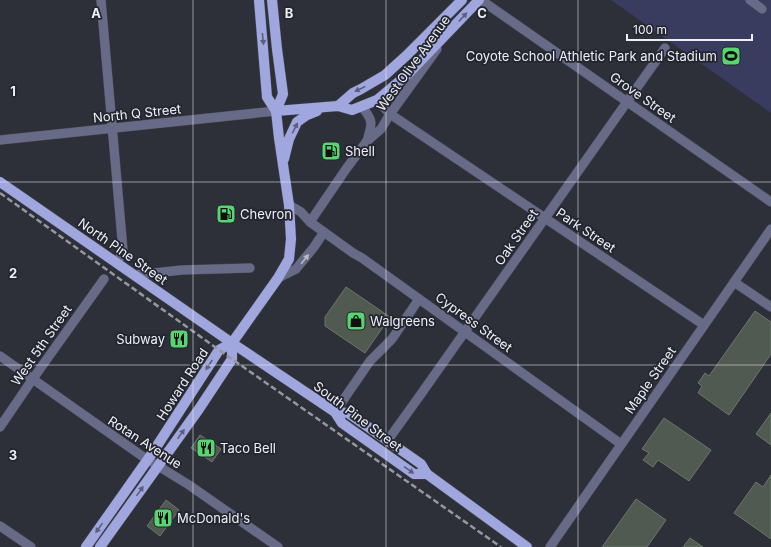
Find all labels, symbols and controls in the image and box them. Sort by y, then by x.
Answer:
text: A [91,5,101,21]
text: B [285,5,294,21]
text: C [477,5,487,21]
street label: West Olive Avenue [373,12,453,114]
one-way arrow [458,12,468,22]
scale bar [627,16,752,42]
text: 100 m [633,22,667,37]
one-way arrow [259,33,266,45]
sports icon: Coyote School Athletic Park and Stadium [720,45,742,67]
place label: Coyote School Athletic Park and Stadium [466,48,717,64]
street label: Grove Street [607,68,679,126]
text: 1 [10,83,16,99]
one-way arrow [354,86,366,92]
street label: North Q Street [92,100,182,126]
one-way arrow [292,122,298,134]
fuel station icon: Shell [320,140,342,162]
place label: Shell [345,143,375,159]
fuel station icon: Chevron [215,203,237,225]
street label: Park Street [553,204,619,256]
place label: Chevron [240,206,292,222]
street label: Oak Street [491,206,541,268]
street label: North Pine Street [75,214,171,288]
one-way arrow [300,253,309,264]
text: 2 [9,265,17,281]
street label: Cypress Street [432,289,516,355]
street label: West 5th Street [7,302,75,388]
shop icon: Walgreens [345,310,367,332]
place label: Walgreens [370,313,435,329]
restaurant icon: Subway [168,328,190,350]
place label: Subway [116,331,165,347]
street label: Maple Street [621,343,679,417]
street label: Howard Road [153,345,211,423]
one-way arrow [206,359,213,370]
street label: South Pine Street [311,378,405,454]
street label: Rotan Avenue [105,412,185,472]
one-way arrow [176,429,185,440]
restaurant icon: Taco Bell [195,437,217,459]
place label: Taco Bell [220,440,276,456]
text: 3 [9,447,17,463]
one-way arrow [403,466,414,474]
one-way arrow [136,486,144,497]
restaurant icon: McDonald's [152,507,174,529]
place label: McDonald's [177,510,250,526]
one-way arrow [95,523,103,533]

